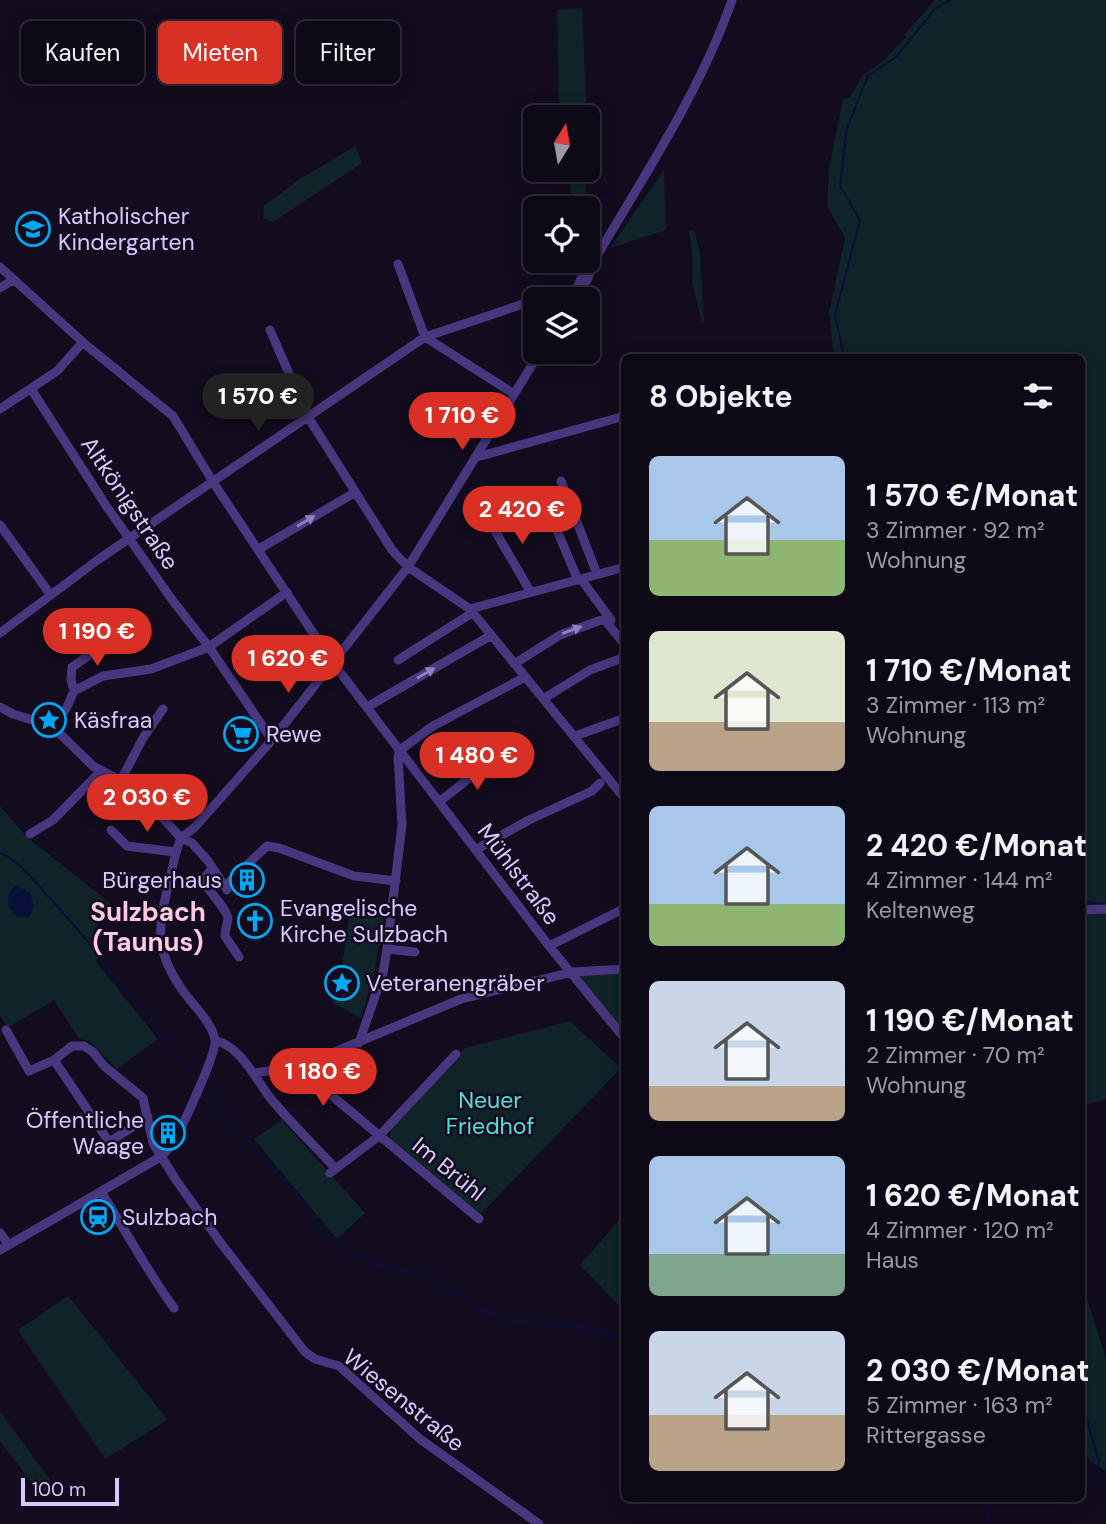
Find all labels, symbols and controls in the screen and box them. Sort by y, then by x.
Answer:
chip: Kaufen [21,21,144,84]
chip: Mieten [158,21,282,84]
chip: Filter [296,21,400,84]
north arrow [523,105,600,182]
map controls [523,105,600,364]
button: locate [523,196,600,273]
place label: Katholischer Kindergarten [58,201,195,257]
school or university icon: Katholischer Kindergarten [14,210,52,248]
button: layers [523,287,600,364]
pin: 1 570 € [193,374,323,433]
text: 8 Objekte [649,377,793,416]
icon: filters [1019,377,1057,415]
text: 1 570 € [218,381,298,411]
pin: 1 710 € [397,392,527,452]
text: 1 710 € [425,400,499,430]
street label: Altkönigstraße [74,431,186,575]
text: 1 570 €/Monat [866,476,1078,515]
icon: home [705,484,789,568]
pin: 2 420 € [457,486,587,546]
text: 2 420 € [479,494,565,524]
one-way arrow [297,515,316,527]
text: 3 Zimmer · 92 m² [866,515,1045,545]
text: Wohnung [866,545,966,575]
pin: 1 190 € [32,608,162,668]
text: 1 190 € [59,616,135,646]
one-way arrow [562,625,583,636]
pin: 1 620 € [223,636,353,695]
text: 1 620 € [247,643,329,673]
text: 1 710 €/Monat [866,651,1071,690]
icon: home [705,659,789,743]
one-way arrow [416,666,435,679]
text: 3 Zimmer · 113 m² [866,690,1045,720]
place icon: Käsfraa [30,701,68,739]
place label: Käsfraa [74,705,152,735]
supermarket icon: Rewe [222,715,260,753]
place label: Rewe [266,719,322,749]
text: Wohnung [866,720,966,750]
pin: 1 480 € [412,732,542,792]
text: 1 480 € [435,740,519,770]
pin: 2 030 € [82,774,212,834]
text: 2 030 € [103,782,191,812]
street label: Mühlstraße [471,817,567,931]
text: 2 420 €/Monat [866,826,1087,865]
icon: home [705,834,789,918]
building icon: Bürgerhaus [228,861,266,899]
place label: Bürgerhaus [102,865,222,895]
text: 4 Zimmer · 144 m² [866,865,1053,895]
place label: Evangelische Kirche Sulzbach [280,893,448,949]
district label: Sulzbach (Taunus) [90,895,206,959]
text: Keltenweg [866,895,975,925]
church icon: Evangelische Kirche Sulzbach [236,902,274,940]
place icon: Veteranengräber [323,964,361,1002]
place label: Veteranengräber [366,968,545,998]
text: 1 190 €/Monat [866,1001,1074,1040]
icon: home [705,1009,789,1093]
text: 2 Zimmer · 70 m² [866,1040,1045,1070]
pin: 1 180 € [258,1048,388,1108]
text: 1 180 € [285,1056,361,1086]
text: Wohnung [866,1070,966,1100]
park label: Neuer Friedhof [446,1085,534,1141]
place label: Öffentliche Waage [26,1105,144,1161]
building icon: Öffentliche Waage [149,1114,187,1152]
street label: Im Brühl [406,1130,492,1208]
text: 1 620 €/Monat [866,1176,1080,1215]
icon: home [705,1184,789,1268]
station icon: Sulzbach [79,1198,117,1236]
place label: Sulzbach [122,1202,217,1232]
text: 4 Zimmer · 120 m² [866,1215,1054,1245]
text: Haus [866,1245,919,1275]
street label: Wiesenstraße [337,1342,471,1458]
text: 2 030 €/Monat [866,1351,1089,1390]
icon: home [705,1359,789,1443]
text: 5 Zimmer · 163 m² [866,1390,1053,1420]
text: Rittergasse [866,1420,986,1450]
scale bar [21,1475,119,1507]
text: 100 m [32,1477,86,1502]

